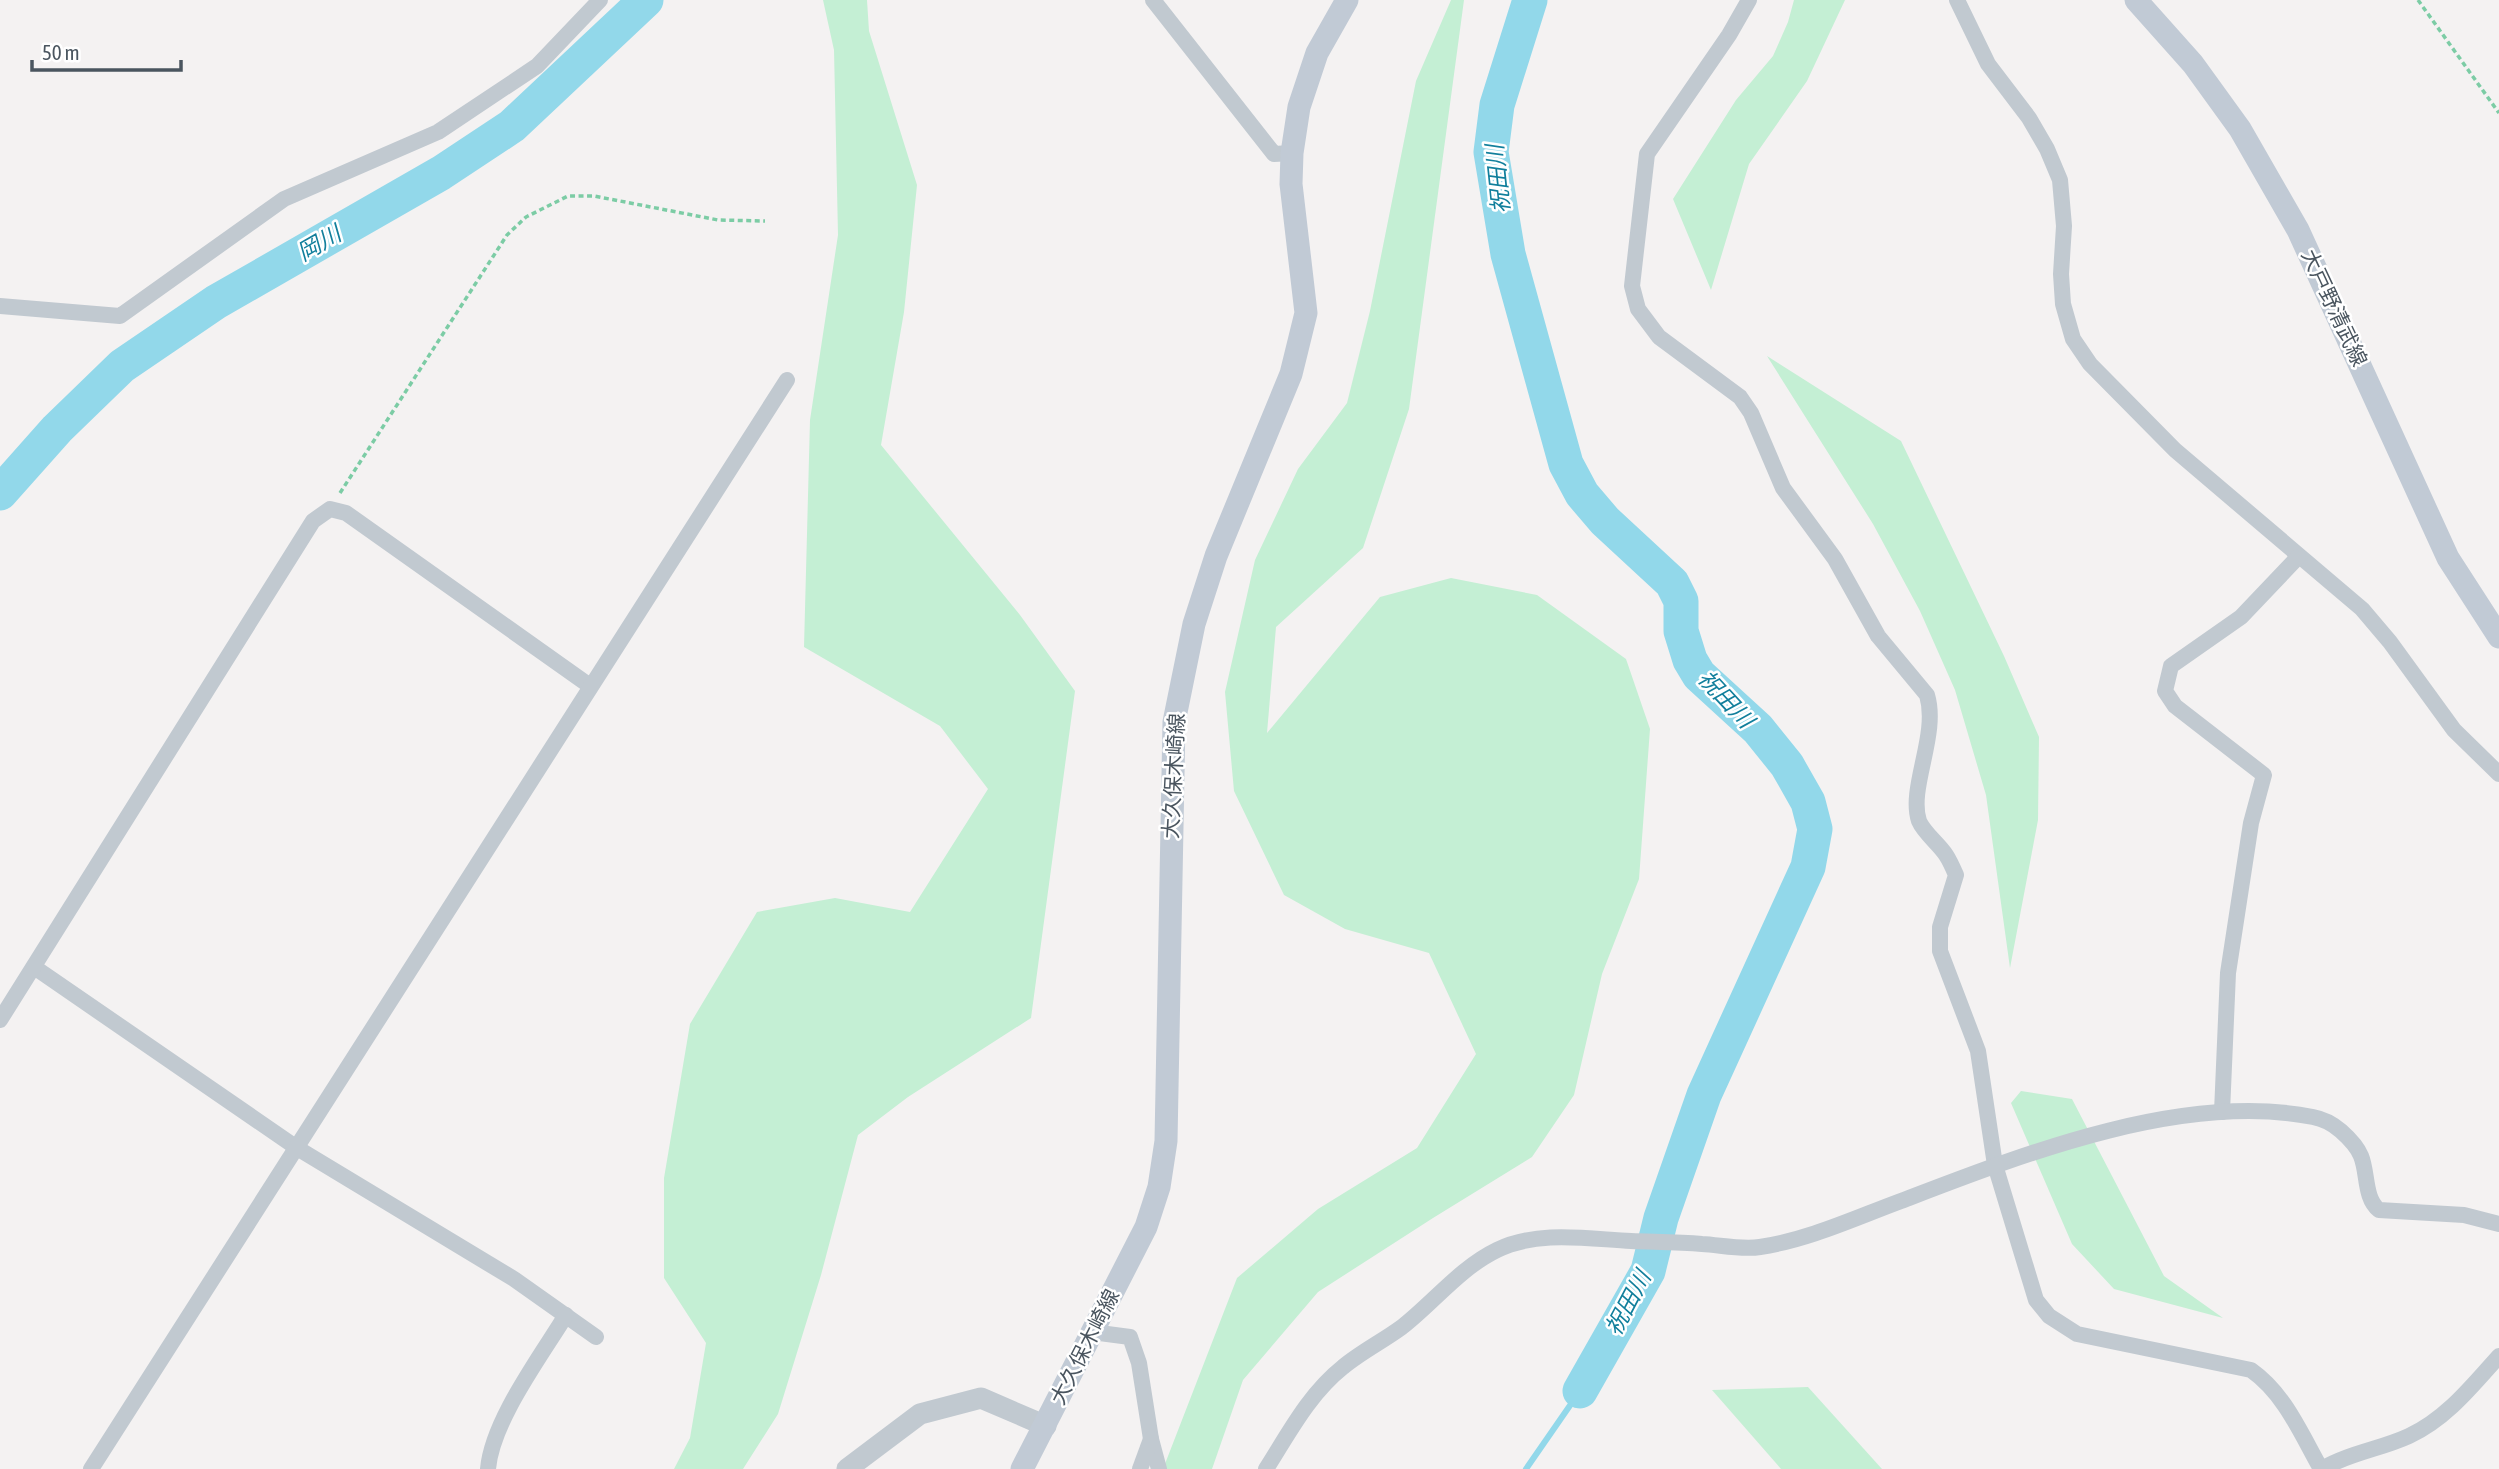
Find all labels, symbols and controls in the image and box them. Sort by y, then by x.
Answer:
scale bar [32,28,180,72]
text: 50 m [42,40,80,64]
water label: 祝田川 [1481,140,1515,215]
water label: 岡川 [293,219,348,266]
street label: 大戸野清武線 [2297,245,2372,370]
water label: 祝田川 [1693,665,1761,735]
street label: 大久保木崎線 [1158,712,1188,839]
water label: 祝田川 [1600,1264,1657,1340]
street label: 大久保木崎線 [1045,1285,1123,1408]

